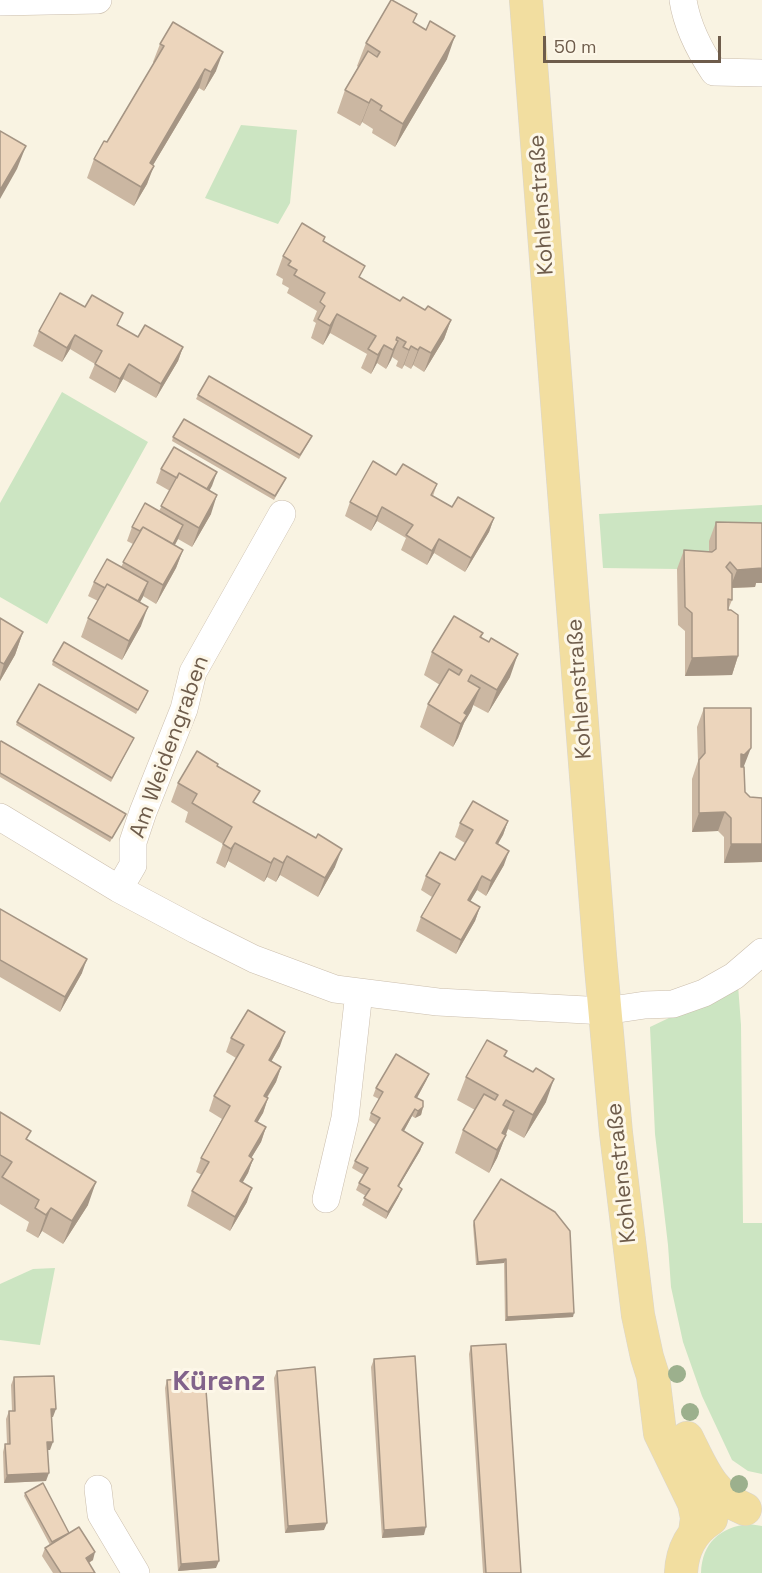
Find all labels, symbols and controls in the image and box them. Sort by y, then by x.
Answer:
scale bar [546,24,724,62]
text: 50 m [554,35,596,58]
street label: Kohlenstraße [524,134,560,276]
street label: Kohlenstraße [562,618,598,760]
street label: Am Weidengraben [125,652,215,842]
street label: Kohlenstraße [602,1102,642,1244]
district label: Kürenz [173,1365,265,1399]

